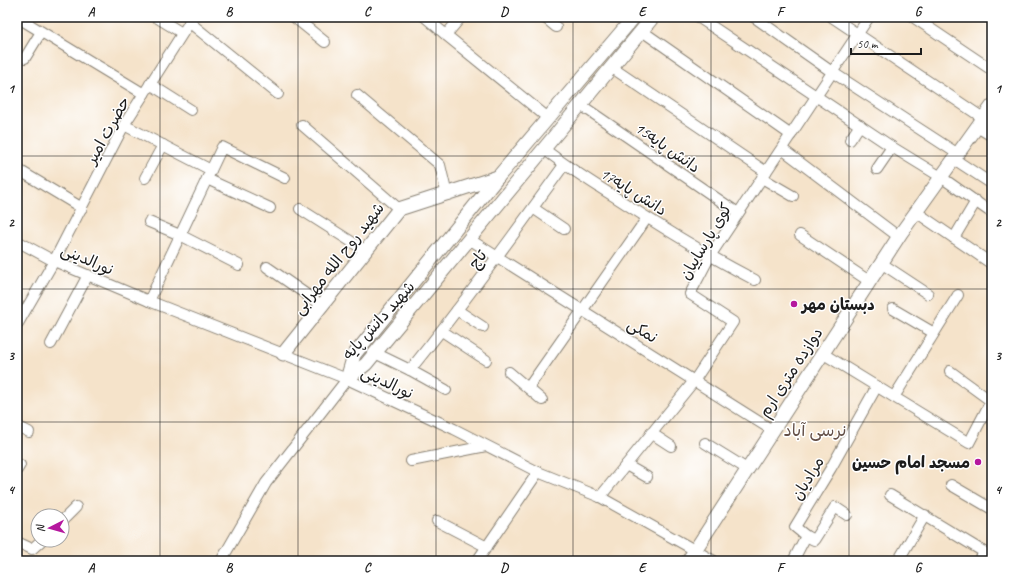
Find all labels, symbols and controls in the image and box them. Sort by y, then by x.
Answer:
text: A [88,4,96,20]
text: B [226,4,234,20]
text: C [364,4,372,20]
text: D [500,4,509,20]
text: E [639,4,648,20]
text: F [777,4,786,20]
text: G [915,4,923,20]
scale bar [851,30,921,56]
text: 50 m [857,36,879,52]
text: 1 [8,81,16,97]
text: 1 [995,81,1003,97]
street label: حضرت امیر [80,93,135,170]
street label: دانش پایه15 [631,118,704,178]
street label: دانش پایه17 [596,163,671,220]
street label: شهید روح الله مهرابی [289,198,389,319]
street label: کوی پارساییان [675,199,737,284]
text: 2 [8,215,15,231]
text: 2 [995,215,1002,231]
street label: نورالدینی [58,240,117,280]
street label: تاچ [464,246,492,273]
street label: شهید دانش پایه [338,277,419,364]
place label: دبستان مهر [800,295,875,315]
marker: دبستان مهر [789,299,799,309]
street label: نمکی [624,314,661,348]
street label: دوازده متری ارم [754,324,829,422]
text: 3 [8,348,15,364]
text: 3 [995,348,1002,364]
street label: نورالدینی [358,362,417,404]
district label: نرسی آباد [783,420,847,441]
street label: مرادیان [787,453,829,504]
place label: مسجد امام حسین [852,453,970,475]
marker: مسجد امام حسین [973,457,983,467]
text: 4 [8,482,16,498]
text: 4 [995,482,1003,498]
north arrow [30,508,70,548]
text: N [33,523,47,533]
text: A [88,560,96,576]
text: B [226,560,234,576]
text: C [364,560,372,576]
text: D [500,560,509,576]
text: E [639,560,648,576]
text: F [777,560,786,576]
text: G [915,560,923,576]

